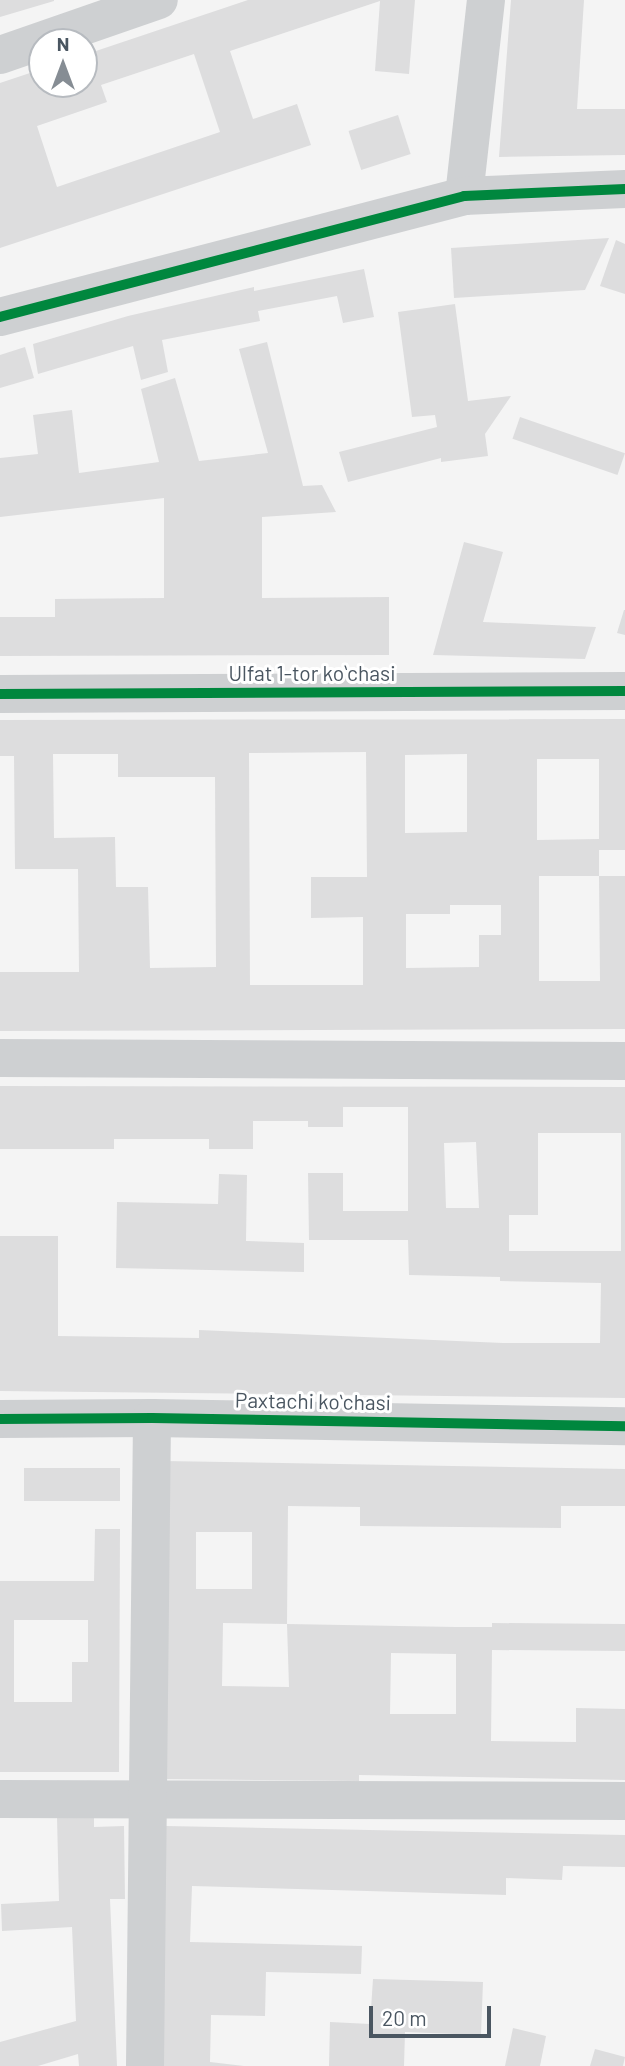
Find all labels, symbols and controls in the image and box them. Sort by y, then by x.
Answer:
north arrow [28,28,98,98]
text: N [57,32,69,55]
street label: Ulfat 1-tor koʻchasi [228,660,396,686]
street label: Paxtachi koʻchasi [235,1387,391,1415]
scale bar [373,1993,496,2037]
text: 20 m [382,2005,427,2030]

